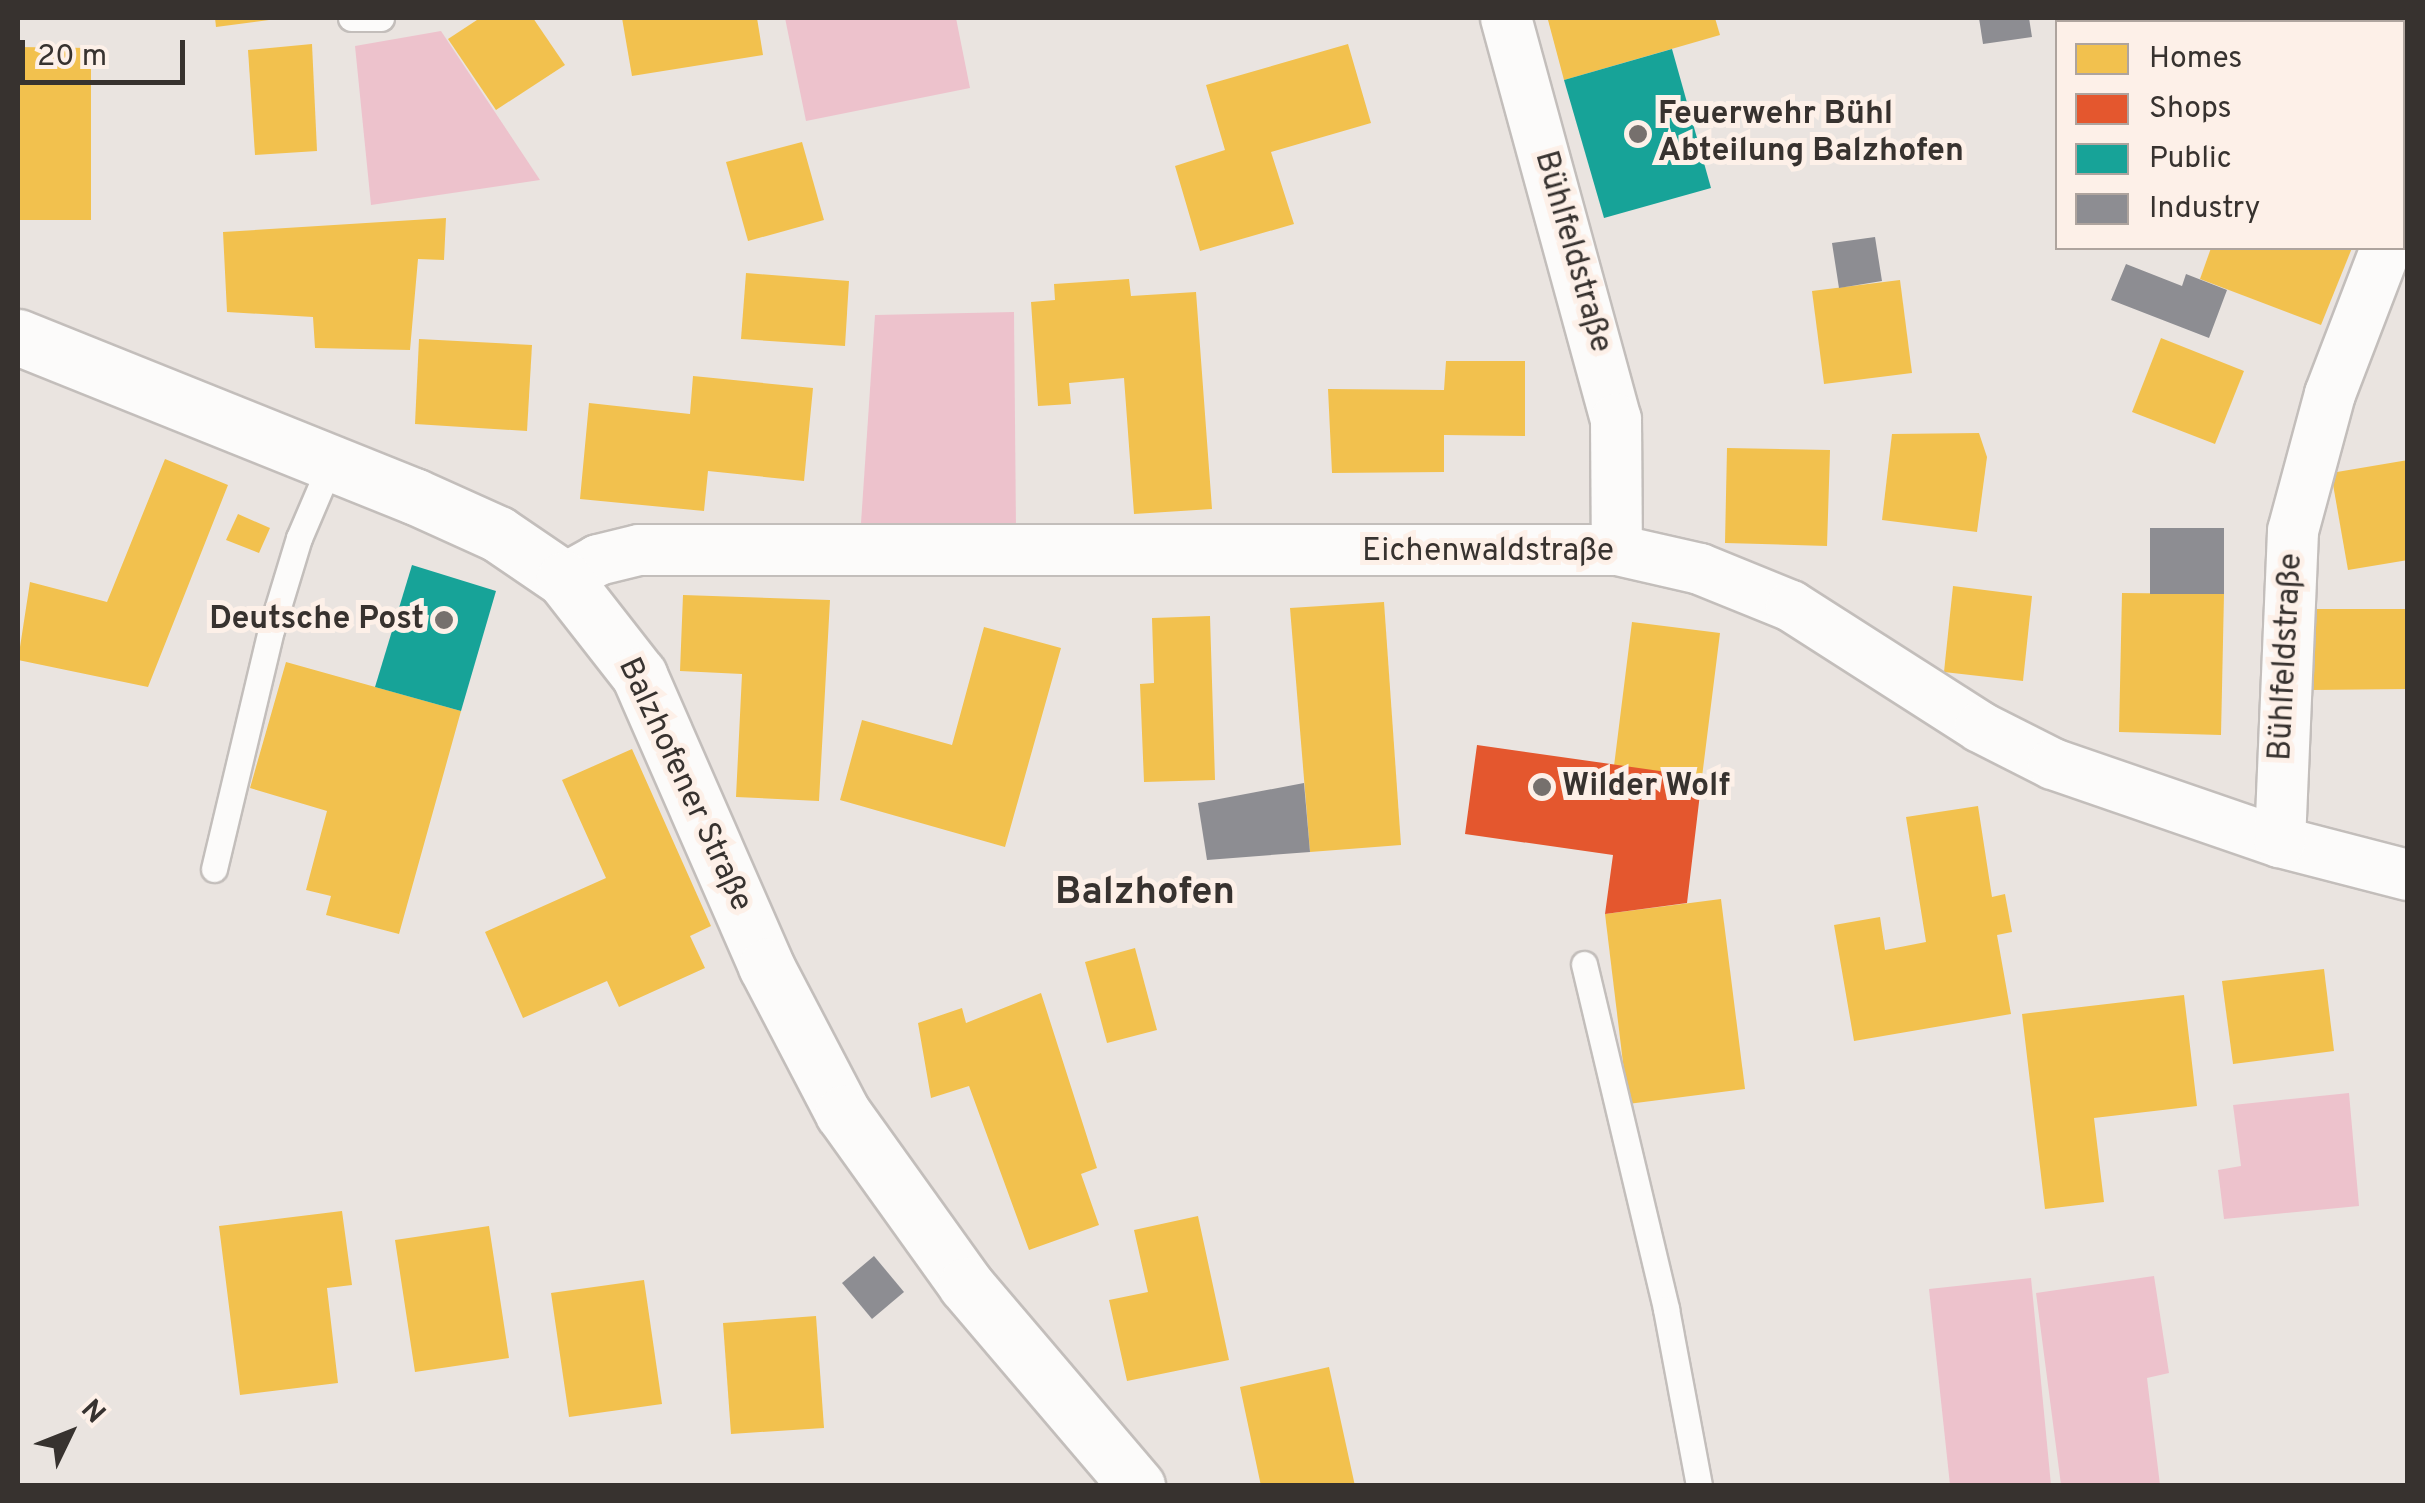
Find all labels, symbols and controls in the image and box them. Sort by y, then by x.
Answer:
scale bar [25,20,190,82]
legend [2055,20,2405,250]
text: 20 m [37,39,107,76]
text: Homes [2149,41,2242,78]
text: Shops [2149,91,2232,128]
place label: Feuerwehr Bühl Abteilung Balzhofen [1658,97,1964,172]
marker: Feuerwehr Bühl Abteilung Balzhofen [1627,123,1649,145]
text: Public [2149,141,2232,178]
street label: Bühlfeldstraße [1525,147,1619,357]
text: Industry [2149,191,2260,228]
street label: Eichenwaldstraße [1362,533,1614,571]
street label: Bühlfeldstraße [2262,552,2312,762]
place label: Deutsche Post [209,601,424,639]
marker: Deutsche Post [433,609,455,631]
street label: Balzhofener Straße [608,652,760,918]
place label: Wilder Wolf [1562,768,1730,806]
marker: Wilder Wolf [1531,776,1553,798]
district label: Balzhofen [1055,871,1235,917]
north arrow [20,1383,120,1483]
text: N [72,1393,112,1432]

